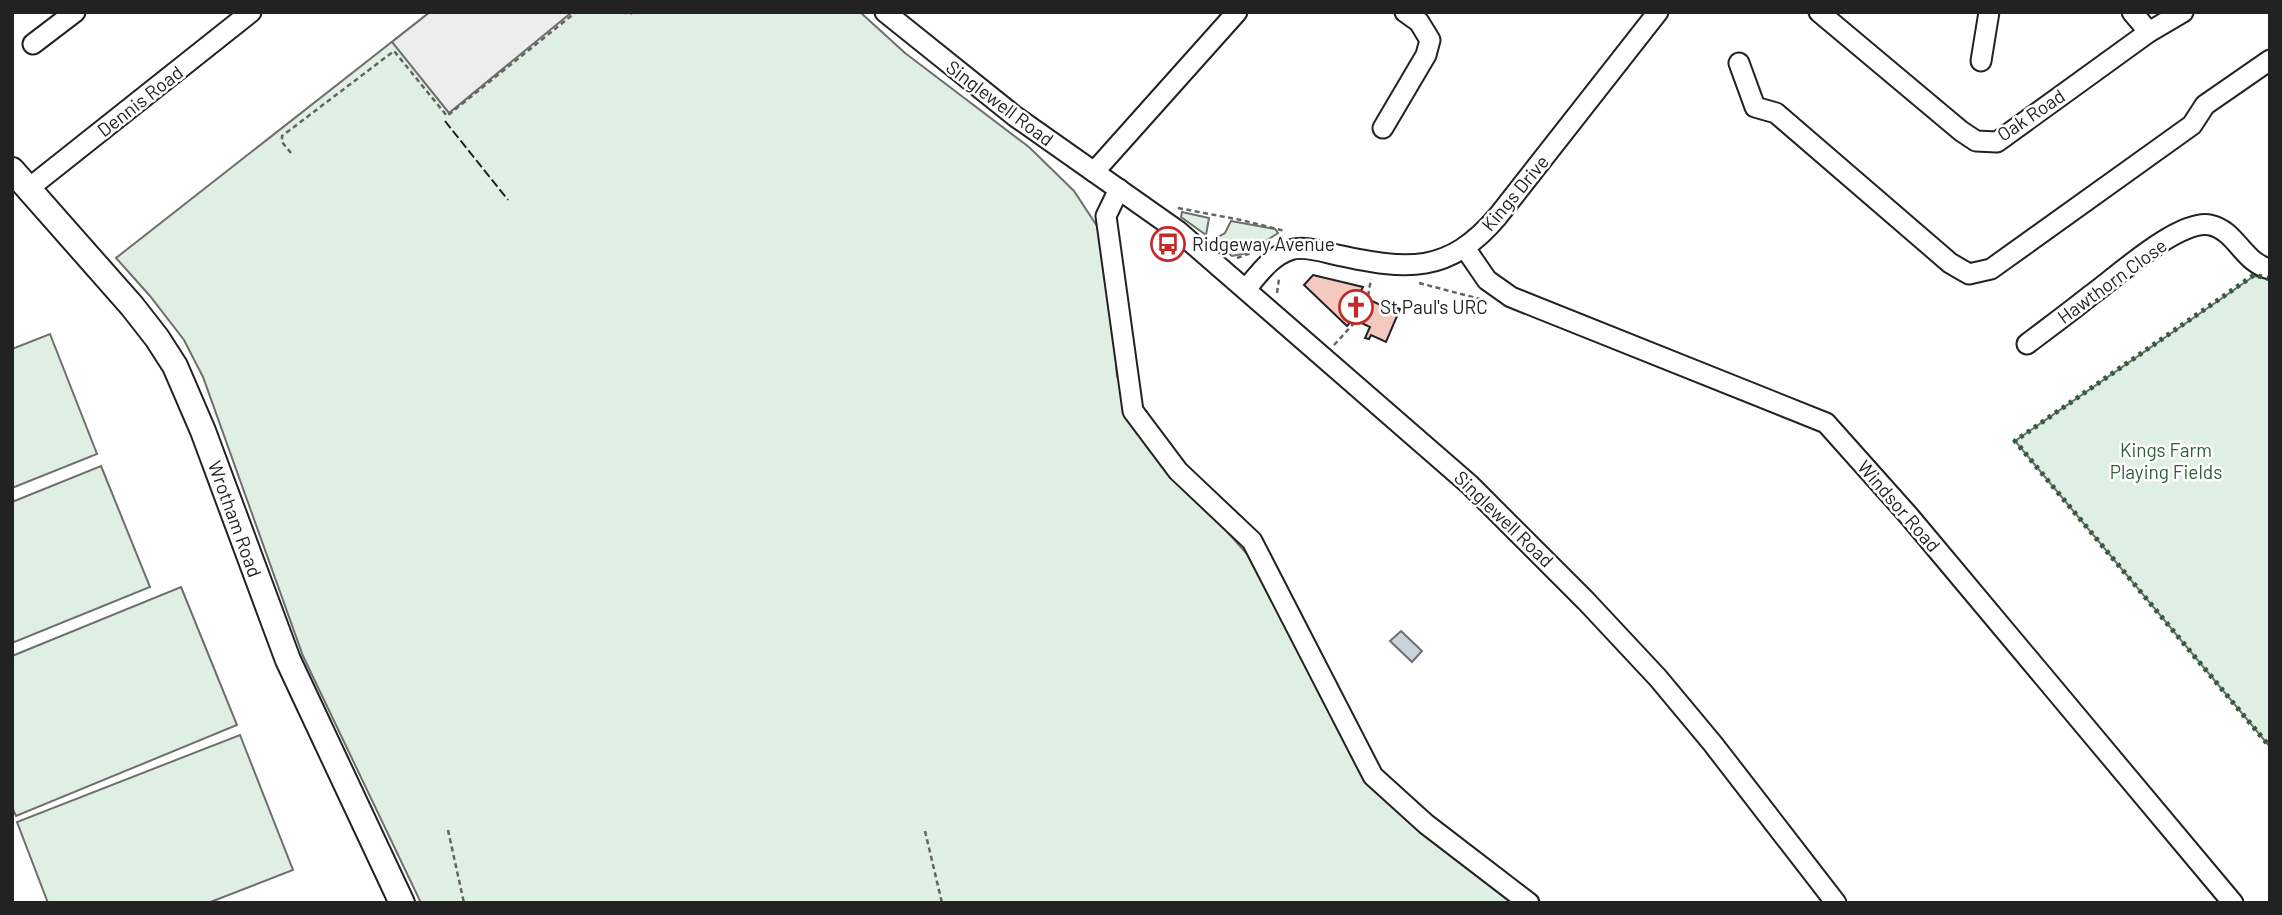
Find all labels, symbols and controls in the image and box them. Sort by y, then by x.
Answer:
street label: Singlewell Road [942,55,1059,150]
street label: Dennis Road [92,60,187,141]
street label: Oak Road [1992,84,2069,146]
street label: Kings Drive [1476,150,1553,235]
bus stop icon: Ridgeway Avenue [1149,225,1187,263]
place label: Ridgeway Avenue [1192,232,1335,255]
street label: Hawthorn Close [2053,233,2171,328]
church icon: St Paul's URC [1337,288,1375,326]
place label: St Paul's URC [1380,295,1488,318]
park label: Kings Farm Playing Fields [2110,438,2222,483]
street label: Windsor Road [1853,455,1946,556]
street label: Wrotham Road [204,458,267,580]
street label: Singlewell Road [1450,466,1559,572]

